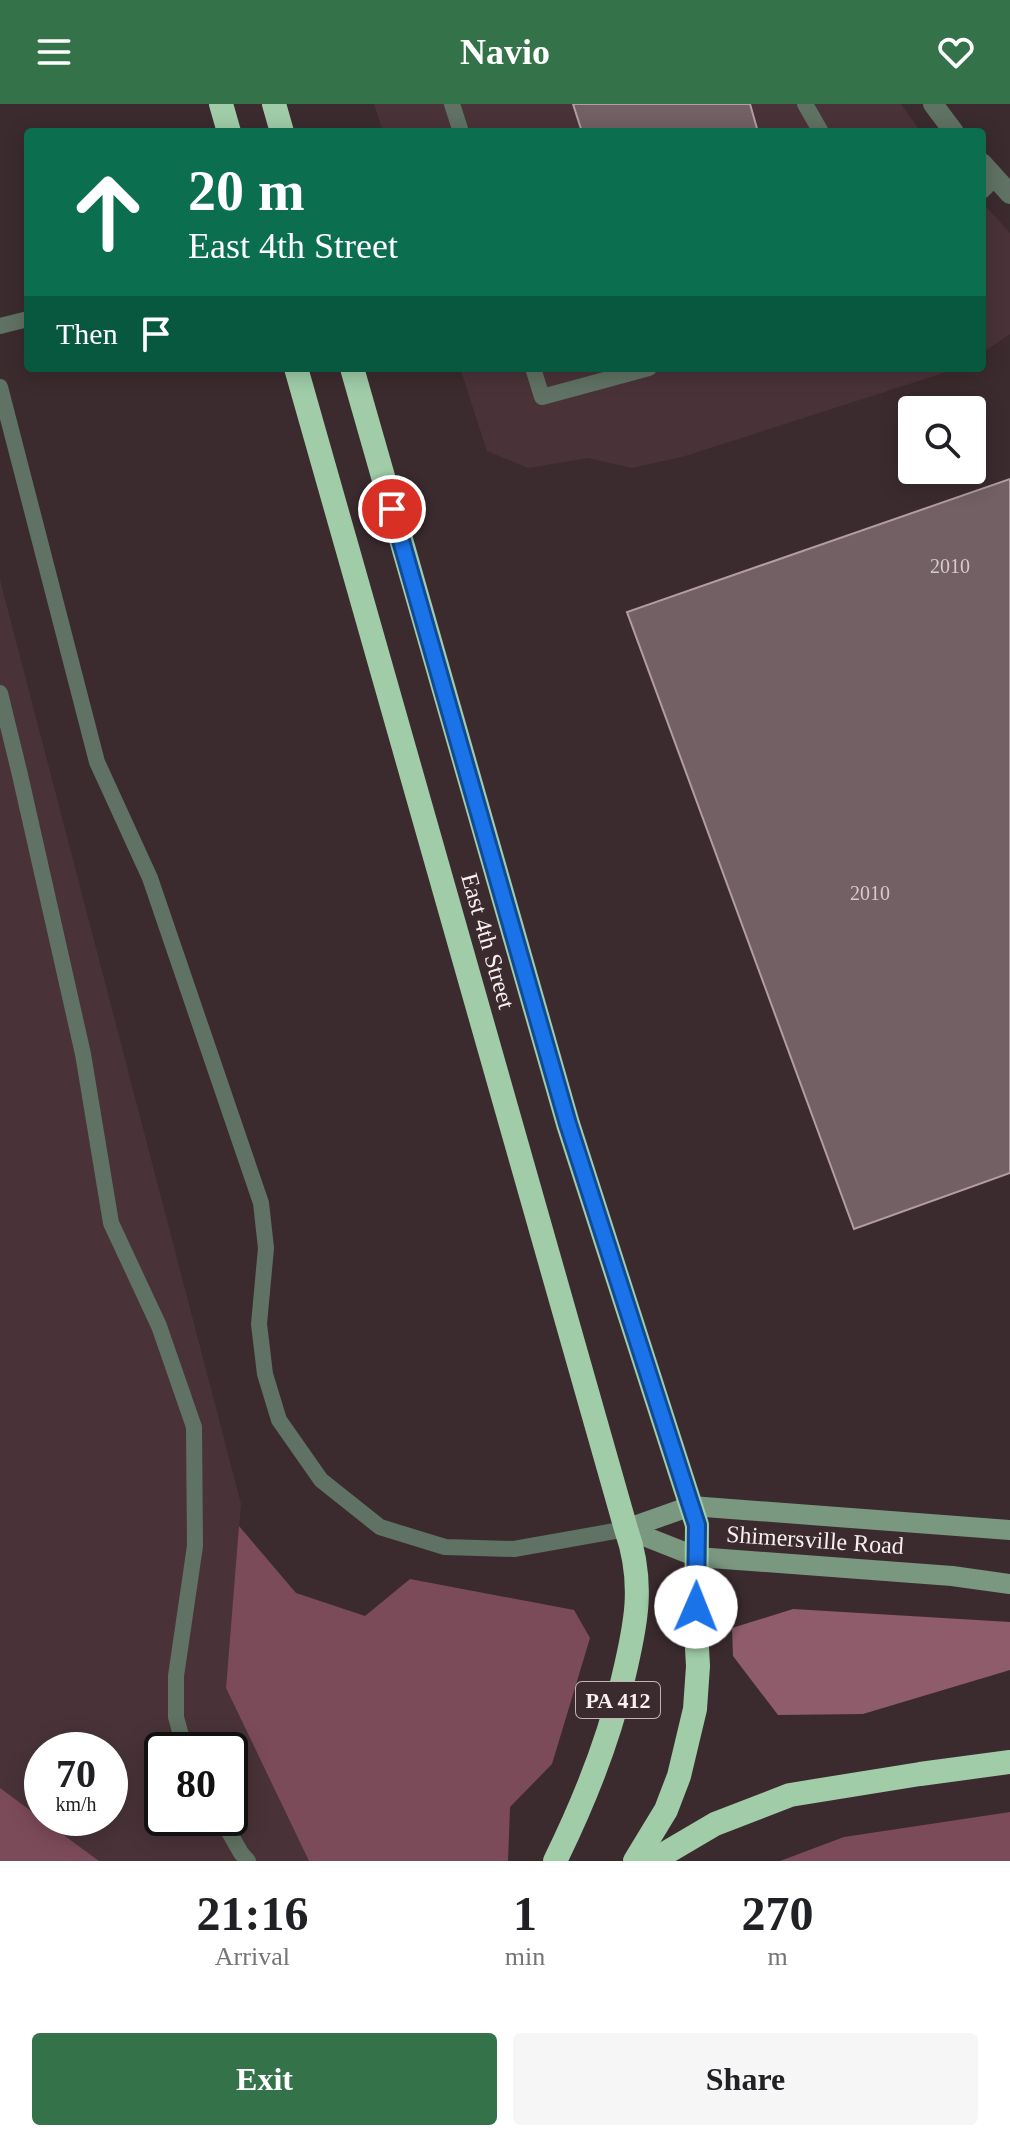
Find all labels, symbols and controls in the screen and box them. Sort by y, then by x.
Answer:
icon: menu [32,30,76,74]
icon: heart [934,30,978,74]
text: Navio [460,32,550,72]
icon: ahead [56,160,160,264]
text: 20 m [188,160,305,222]
text: East 4th Street [188,226,398,266]
icon: arrive [134,312,178,356]
text: Then [56,317,118,350]
map controls [898,396,986,484]
button: search [898,396,986,484]
pin [358,475,426,543]
icon: arrive [370,487,414,531]
house number: 2010 [930,555,970,577]
street label: East 4th Street [456,870,520,1012]
house number: 2010 [850,882,890,904]
street label: Shimersville Road [725,1521,905,1559]
position arrow [654,1565,738,1649]
road number: PA 412 [576,1682,660,1718]
speed limit sign: 80 [144,1732,248,1836]
text: 70 [56,1751,96,1796]
text: km/h [55,1793,97,1815]
text: 21:16 [196,1887,308,1940]
text: 1 [513,1887,537,1940]
text: 270 [742,1887,814,1940]
text: Arrival [215,1942,290,1971]
text: min [505,1942,545,1971]
text: m [767,1942,788,1971]
button: Exit [32,2033,497,2125]
button: Share [513,2033,978,2125]

